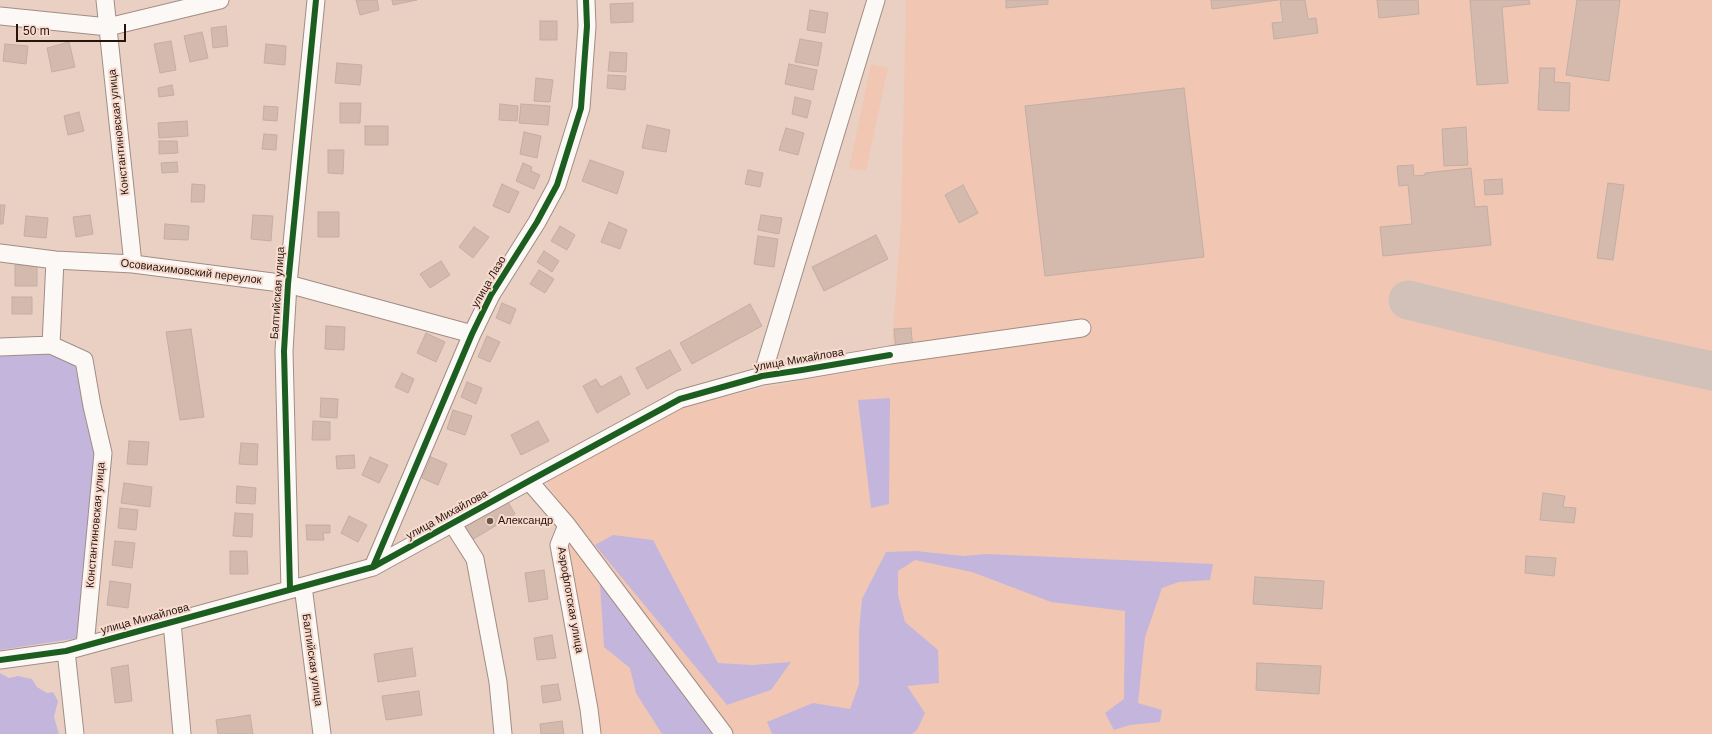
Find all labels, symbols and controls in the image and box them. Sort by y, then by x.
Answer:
scale bar [18,16,128,42]
text: 50 m [23,24,50,38]
street label: Константиновская улица [106,69,132,195]
street label: Балтийская улица [268,246,288,340]
street label: улица Лазо [469,254,509,310]
street label: Осовиахимовский переулок [120,257,262,287]
street label: улица Михайлова [753,346,845,374]
street label: Константиновская улица [84,462,108,588]
street label: улица Михайлова [404,487,490,543]
place label: Александр [498,514,553,528]
marker: Александр [485,516,495,526]
street label: Аэрофлотская улица [554,546,586,654]
street label: улица Михайлова [99,601,191,637]
street label: Балтийская улица [299,613,325,707]

